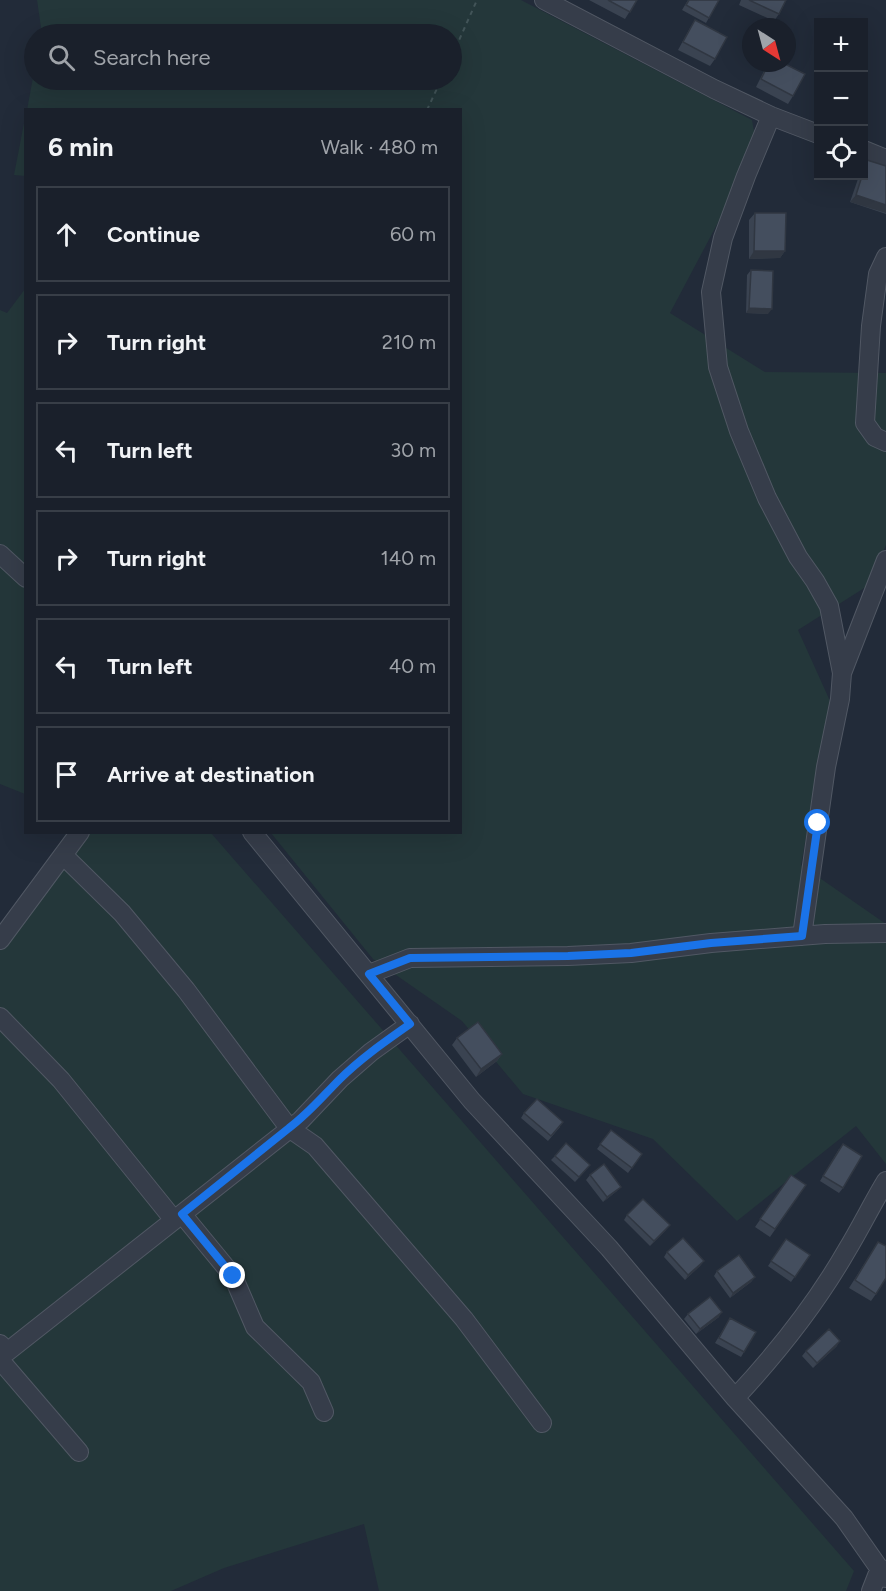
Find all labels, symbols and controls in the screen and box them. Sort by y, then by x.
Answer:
north arrow [742,18,796,72]
map controls [814,18,868,180]
button: + [814,18,868,72]
search box [24,24,462,90]
icon: search [45,41,78,74]
text: Search here [93,44,211,71]
button: − [814,72,868,126]
button: locate [814,126,868,180]
text: 6 min [48,131,114,163]
text: Walk · 480 m [321,135,438,159]
icon: ahead [50,218,83,251]
text: Continue [107,221,200,248]
text: 60 m [390,222,436,246]
icon: right [50,326,83,359]
text: Turn right [107,329,206,356]
text: 210 m [382,330,436,354]
icon: left [50,434,83,467]
text: Turn left [107,437,193,464]
text: 30 m [390,438,436,462]
icon: right [50,542,83,575]
text: Turn right [107,545,206,572]
text: 140 m [381,546,436,570]
icon: left [50,650,83,683]
text: Turn left [107,653,193,680]
text: 40 m [389,654,436,678]
icon: arrive [50,758,83,791]
text: Arrive at destination [107,761,315,788]
route start [804,809,830,835]
route end [219,1262,245,1288]

